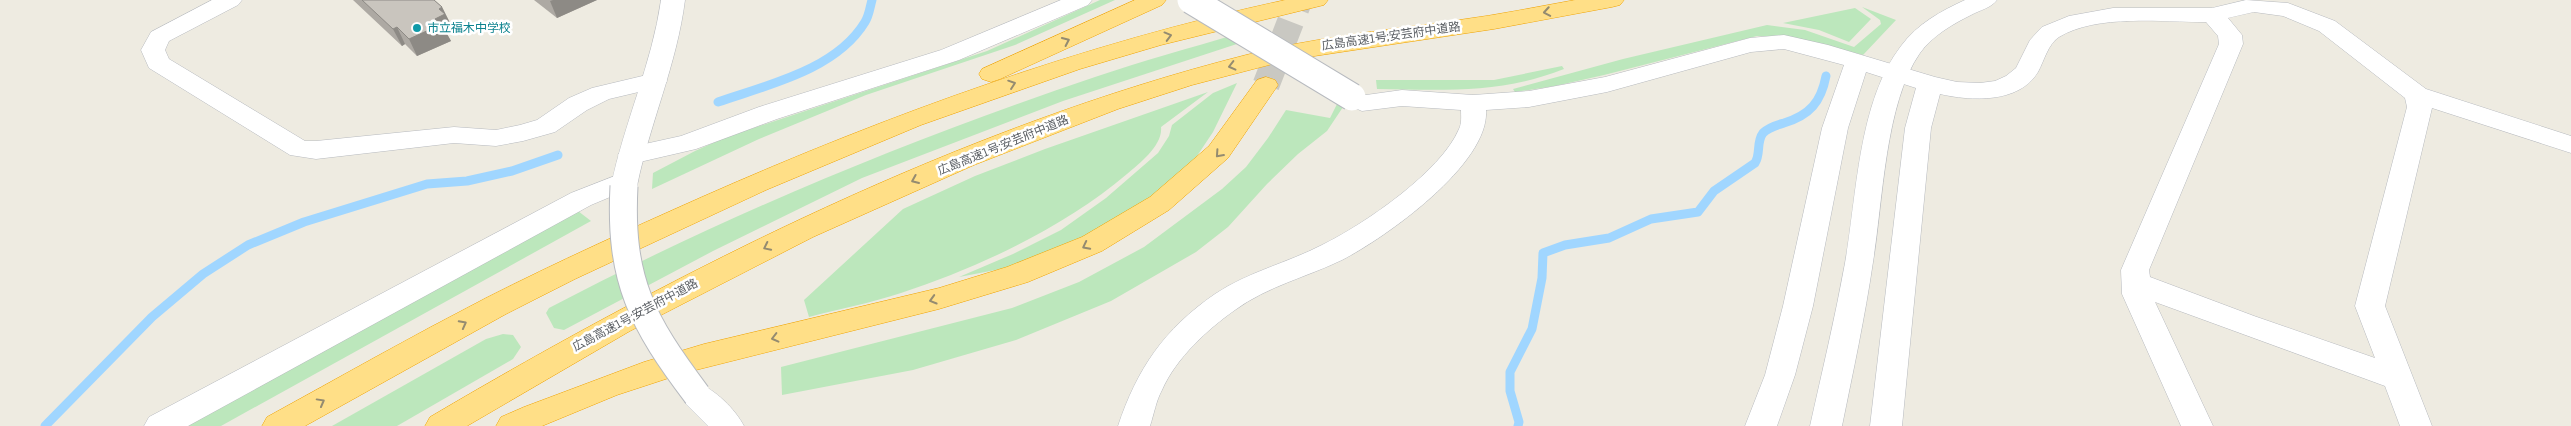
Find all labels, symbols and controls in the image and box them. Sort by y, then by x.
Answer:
one-way arrow [1543,6,1552,16]
street label: 広島高速1号;安芸府中道路 [1321,19,1461,53]
place label: 市立福木中学校 [427,21,511,35]
marker: 市立福木中学校 [411,22,423,34]
one-way arrow [1163,32,1171,42]
one-way arrow [1061,37,1070,47]
one-way arrow [1227,60,1236,71]
one-way arrow [1008,80,1016,90]
street label: 広島高速1号;安芸府中道路 [936,112,1070,178]
one-way arrow [1216,148,1225,157]
one-way arrow [911,174,920,184]
one-way arrow [1083,240,1092,250]
one-way arrow [763,241,772,251]
street label: 広島高速1号;安芸府中道路 [570,276,700,354]
one-way arrow [930,295,938,305]
one-way arrow [458,320,467,330]
one-way arrow [771,332,780,343]
one-way arrow [315,399,324,409]

